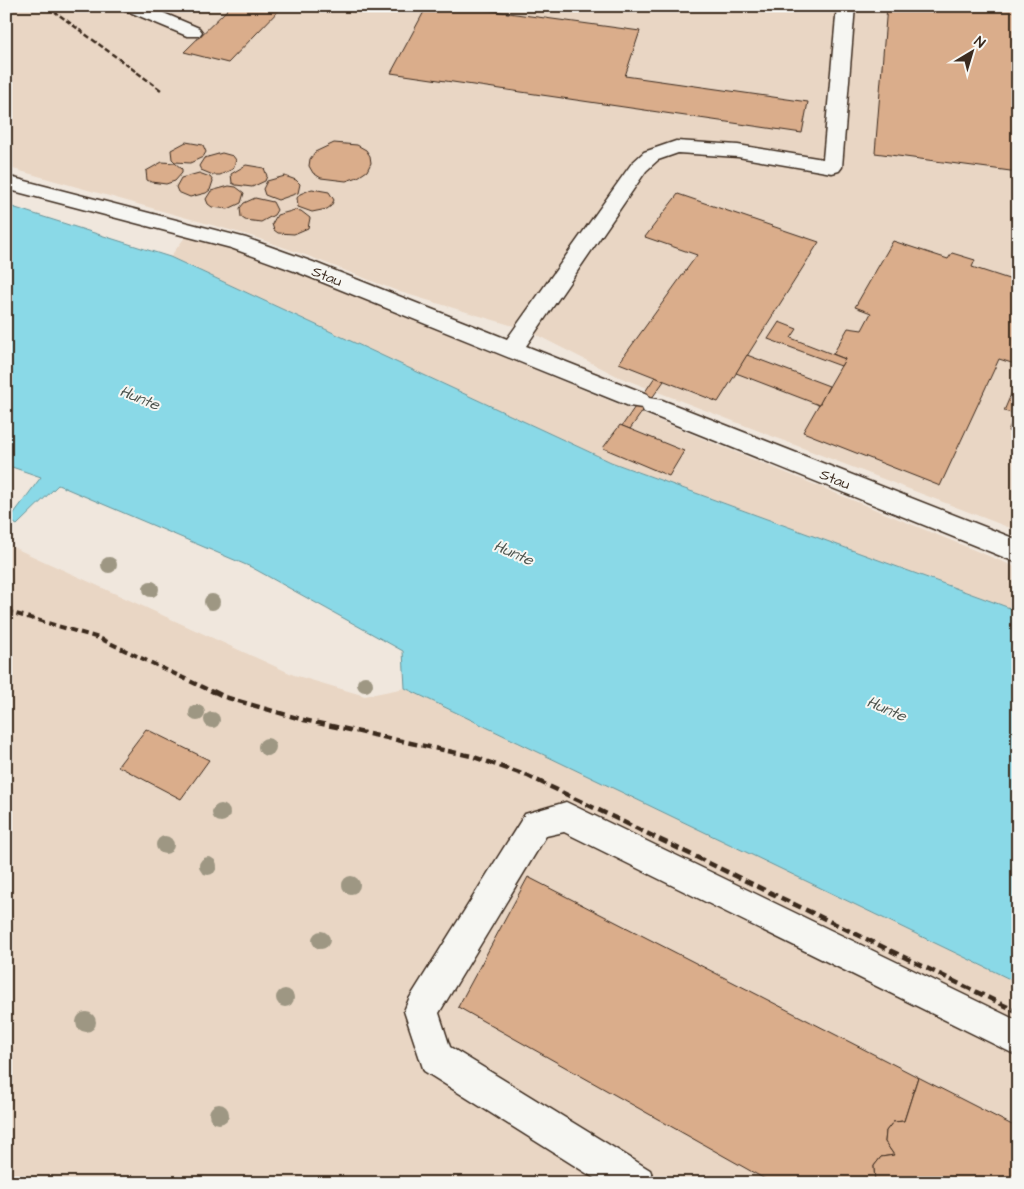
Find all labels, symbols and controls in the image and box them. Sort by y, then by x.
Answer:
north arrow [946,28,996,78]
text: N [970,32,989,53]
street label: Stau [309,261,345,292]
water label: Hunte [117,380,164,416]
street label: Stau [817,464,853,495]
water label: Hunte [490,535,538,572]
water label: Hunte [863,691,911,728]

